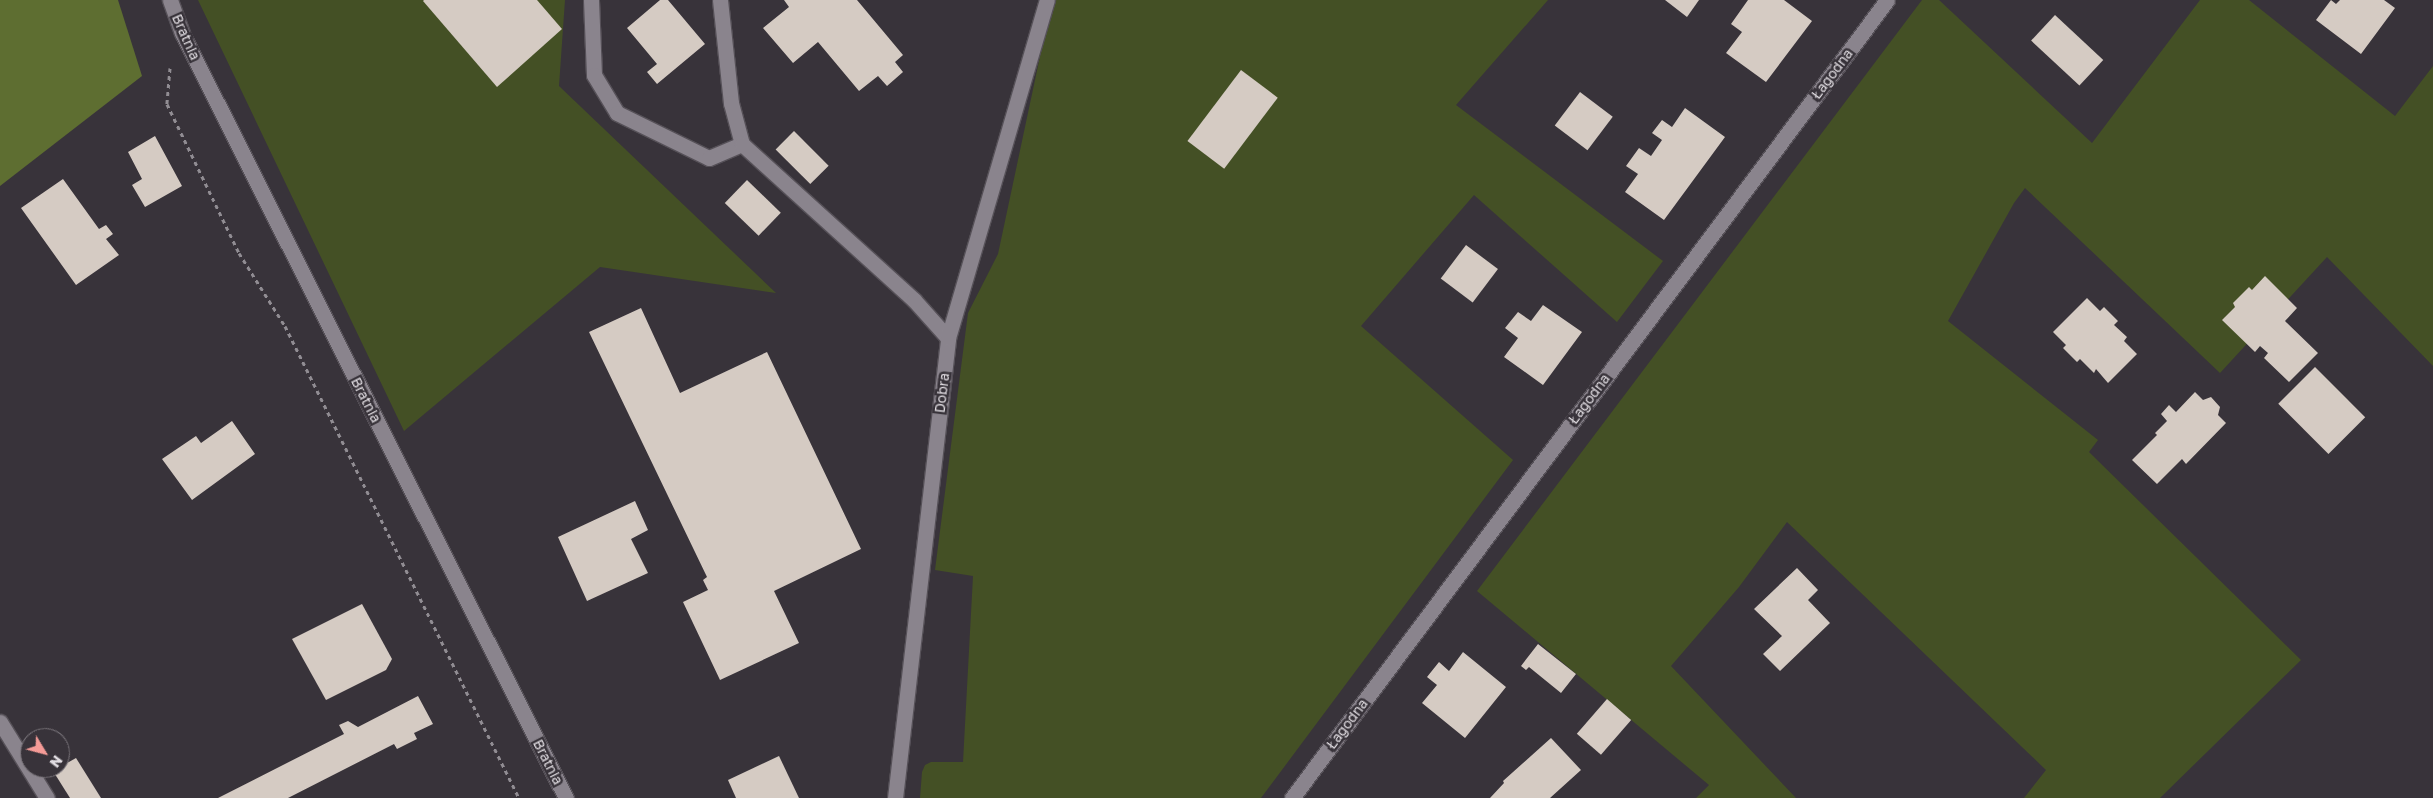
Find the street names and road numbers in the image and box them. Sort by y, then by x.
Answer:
street label: Bratnia [168,12,204,62]
street label: Łagodna [1808,46,1856,102]
street label: Łagodna [1565,371,1613,427]
street label: Dobra [931,372,953,414]
street label: Bratnia [348,375,384,425]
street label: Łagodna [1323,696,1371,752]
street label: Bratnia [530,737,566,787]

